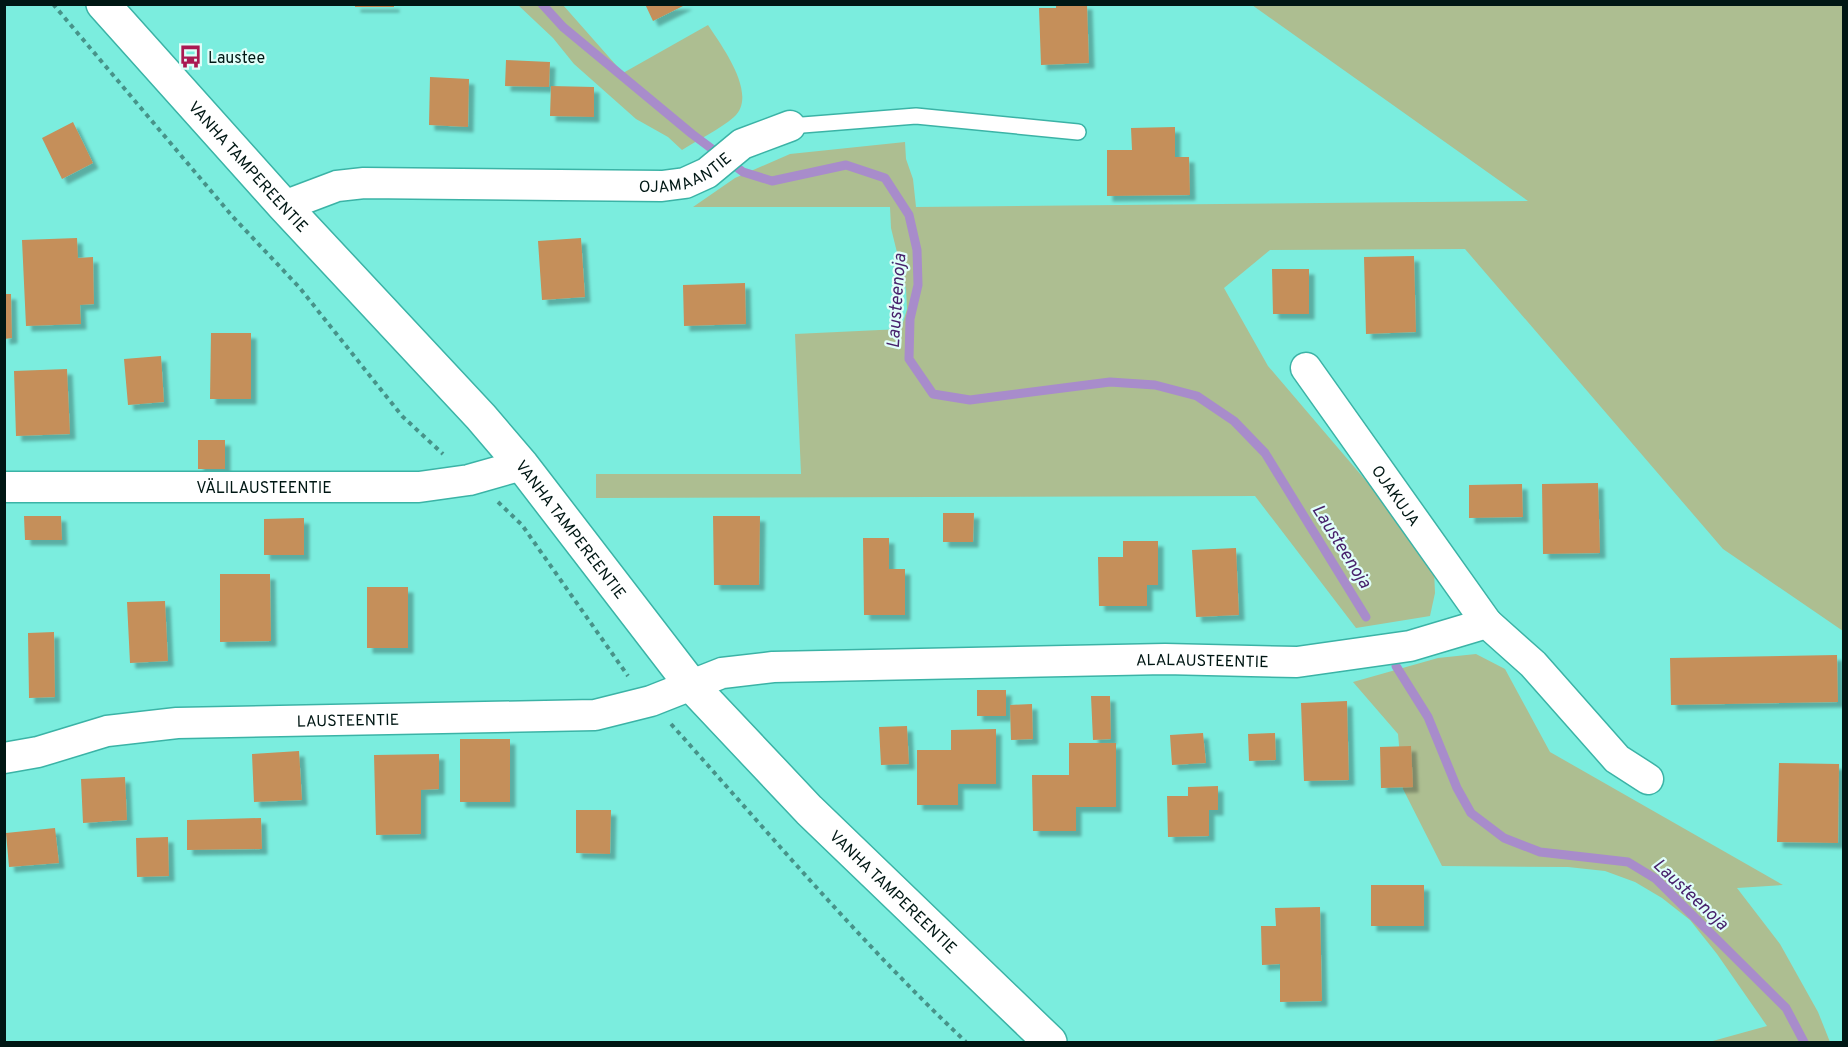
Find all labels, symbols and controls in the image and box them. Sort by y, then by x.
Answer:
bus stop icon: Laustee [177,44,203,70]
place label: Laustee [208,49,265,69]
street label: VANHA TAMPEREENTIE [183,98,311,237]
street label: OJAMAANTIE [639,149,736,198]
water label: Lausteenoja [883,252,912,349]
street label: VANHA TAMPEREENTIE [510,457,629,604]
street label: OJAKUJA [1366,462,1423,531]
street label: VÄLILAUSTEENTIE [196,478,332,499]
water label: Lausteenoja [1306,500,1376,594]
street label: ALALAUSTEENTIE [1136,651,1269,673]
street label: LAUSTEENTIE [296,711,399,733]
street label: VANHA TAMPEREENTIE [824,827,960,959]
water label: Lausteenoja [1647,854,1733,936]

